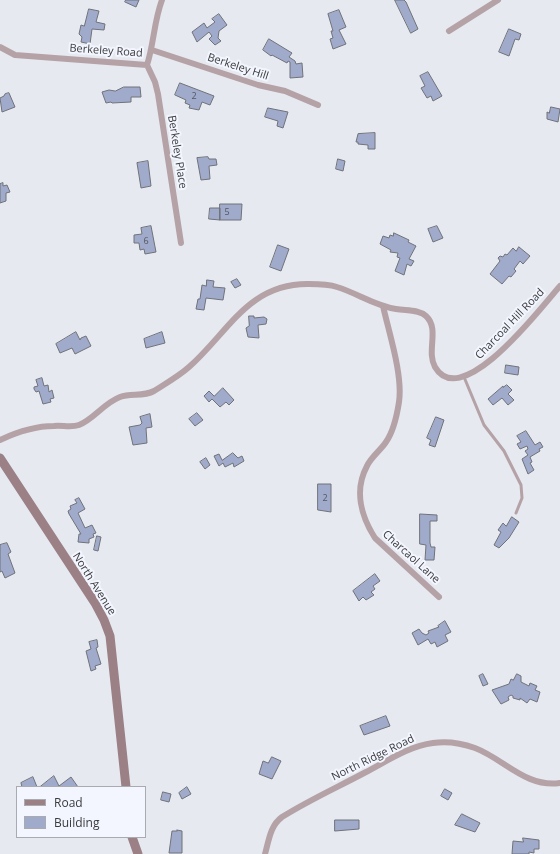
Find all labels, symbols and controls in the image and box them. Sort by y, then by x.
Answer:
street label: Berkeley Road [69,42,143,60]
street label: Berkeley Hill [206,51,270,83]
house number: 2 [191,91,197,101]
street label: Berkeley Place [165,114,189,190]
house number: 5 [224,207,230,217]
house number: 6 [143,236,149,246]
street label: Charcoal Hill Road [473,286,547,362]
house number: 2 [322,493,328,503]
street label: Charcaol Lane [380,528,442,586]
street label: North Avenue [70,550,118,618]
street label: North Ridge Road [329,732,417,784]
legend [16,786,146,838]
text: Road [54,794,83,811]
text: Building [54,814,99,831]

